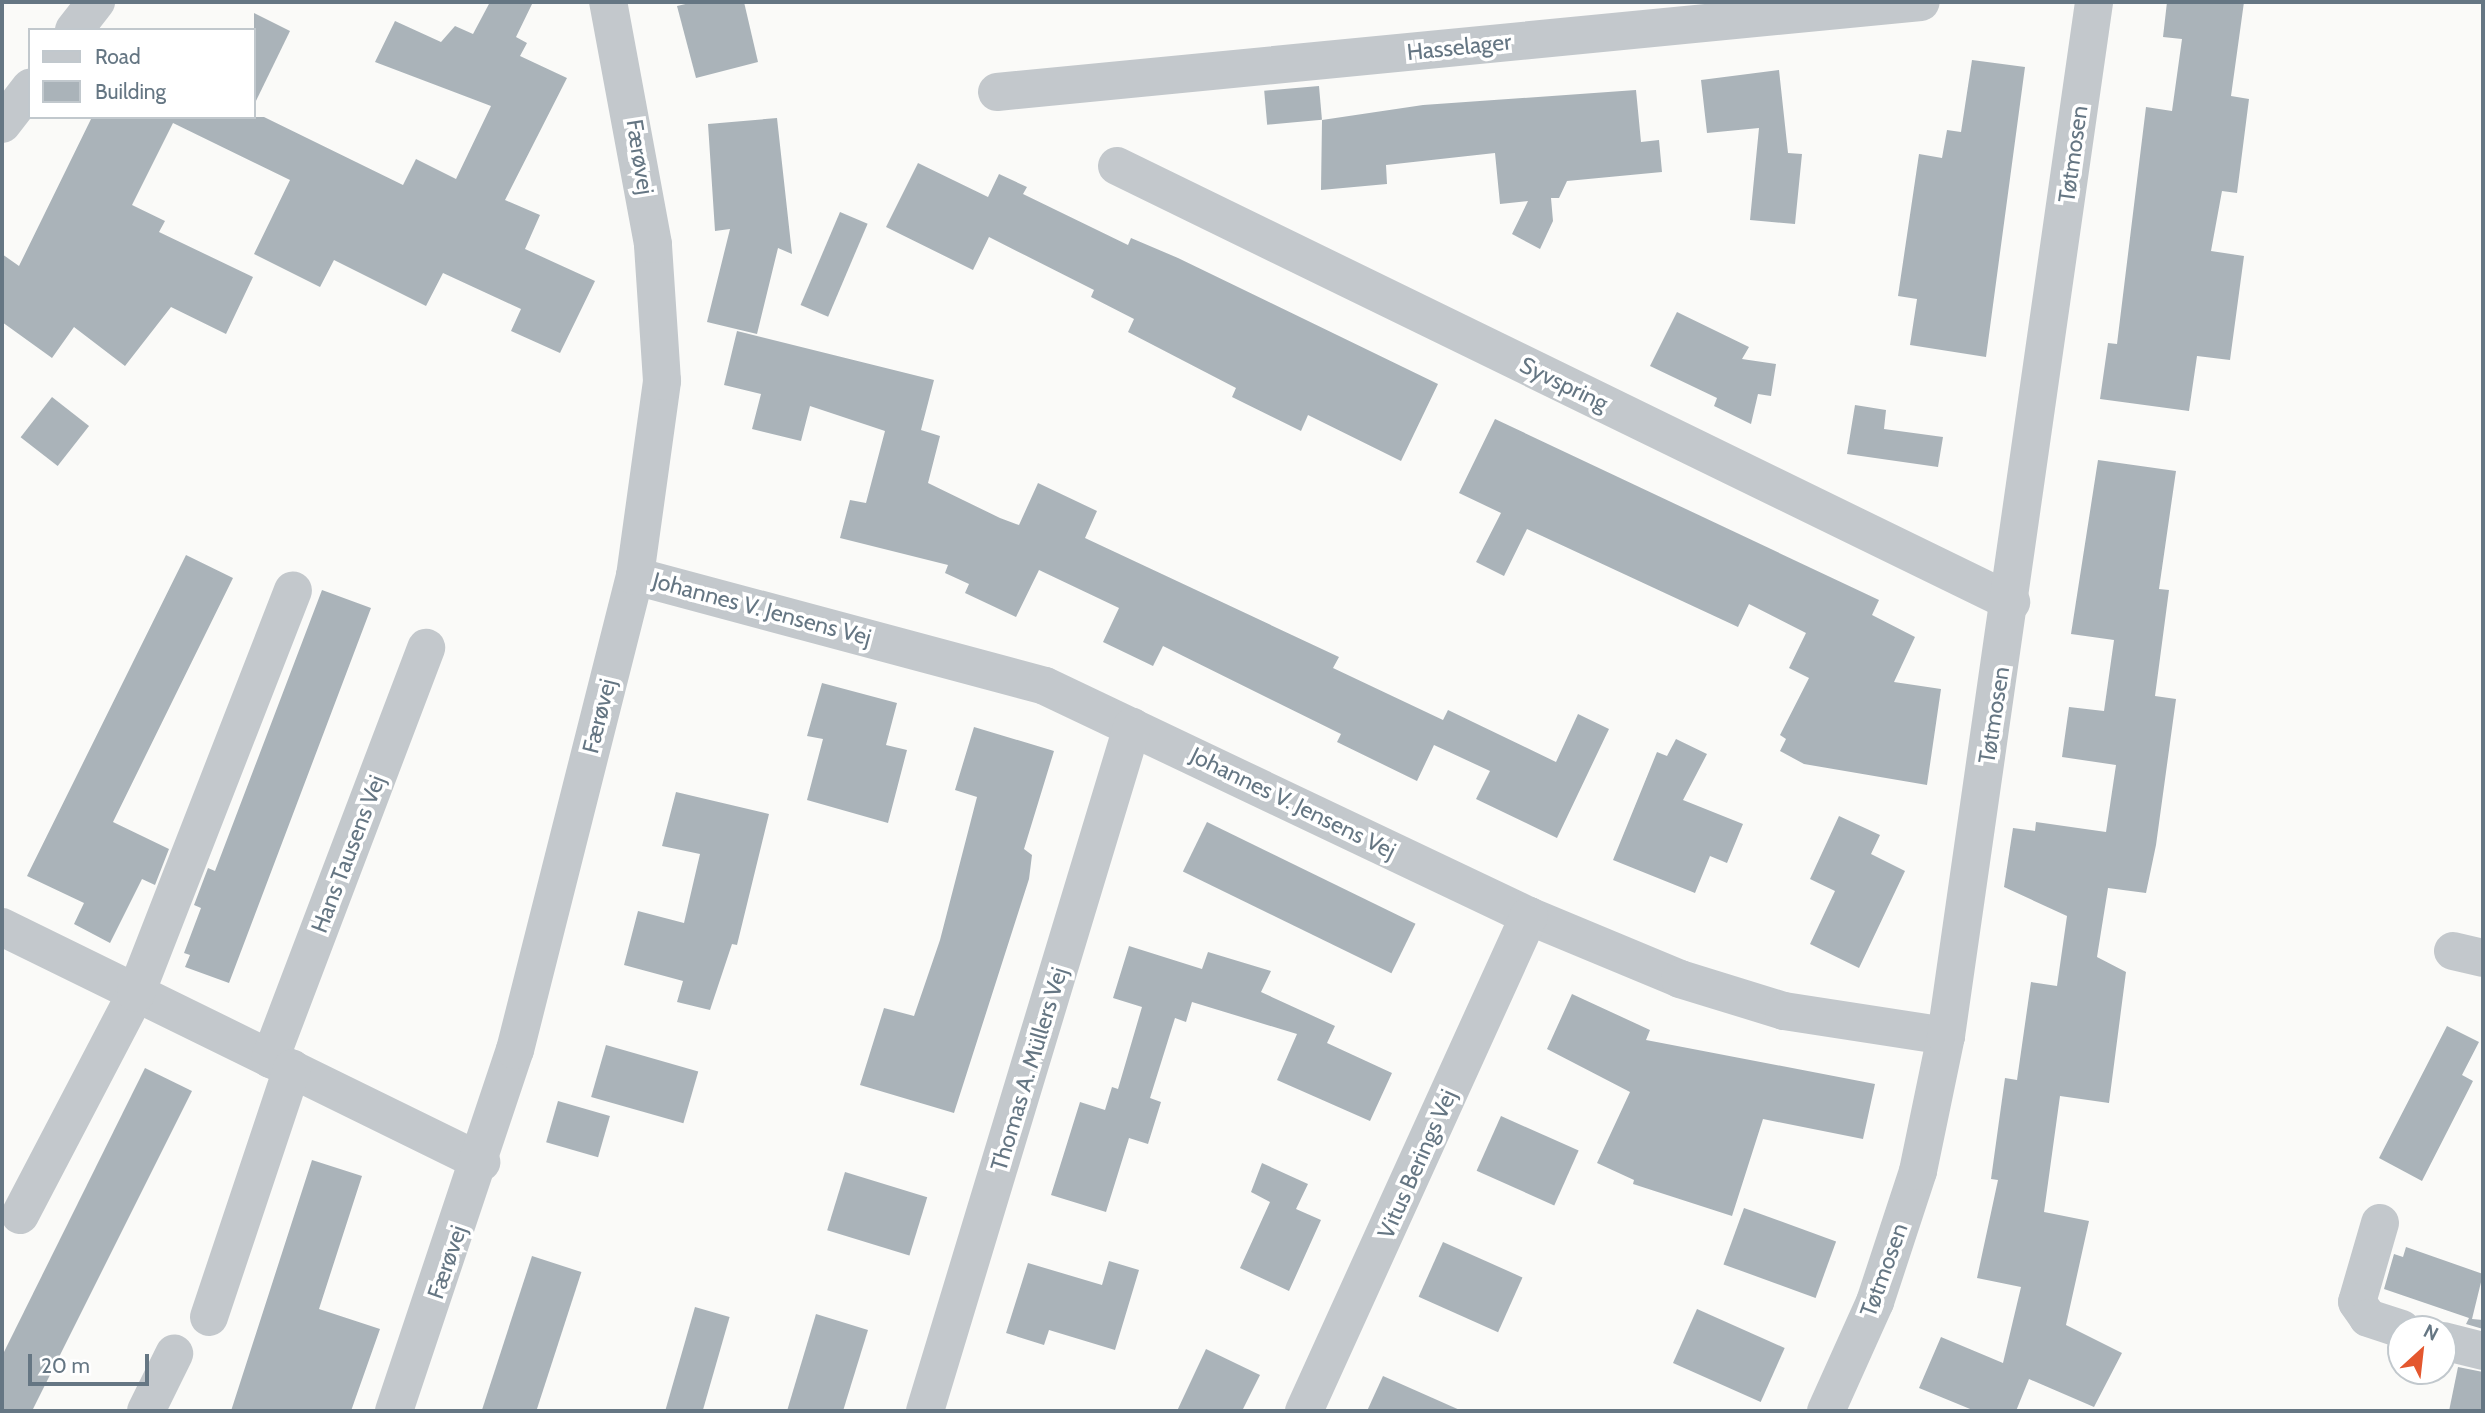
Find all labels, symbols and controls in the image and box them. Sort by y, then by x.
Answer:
legend [28,28,256,119]
street label: Hasselager [1405,28,1513,66]
text: Road [95,44,141,69]
text: Building [95,79,166,104]
street label: Tøtmosen [2053,104,2093,204]
street label: Færøvej [620,117,660,197]
street label: Syvspring [1515,351,1613,417]
street label: Johannes V. Jensens Vej [650,567,874,651]
street label: Tøtmosen [1973,665,2015,765]
street label: Færøvej [576,676,622,756]
street label: Johannes V. Jensens Vej [1186,741,1400,865]
street label: Hans Tausens Vej [305,771,391,937]
street label: Thomas A. Müllers Vej [985,964,1073,1174]
street label: Vitus Berings Vej [1372,1085,1462,1243]
street label: Tøtmosen [1854,1219,1914,1321]
street label: Færøvej [422,1222,472,1302]
north arrow [2387,1315,2457,1385]
text: N [2420,1319,2442,1346]
scale bar [32,1340,152,1384]
text: 20 m [41,1353,90,1378]

